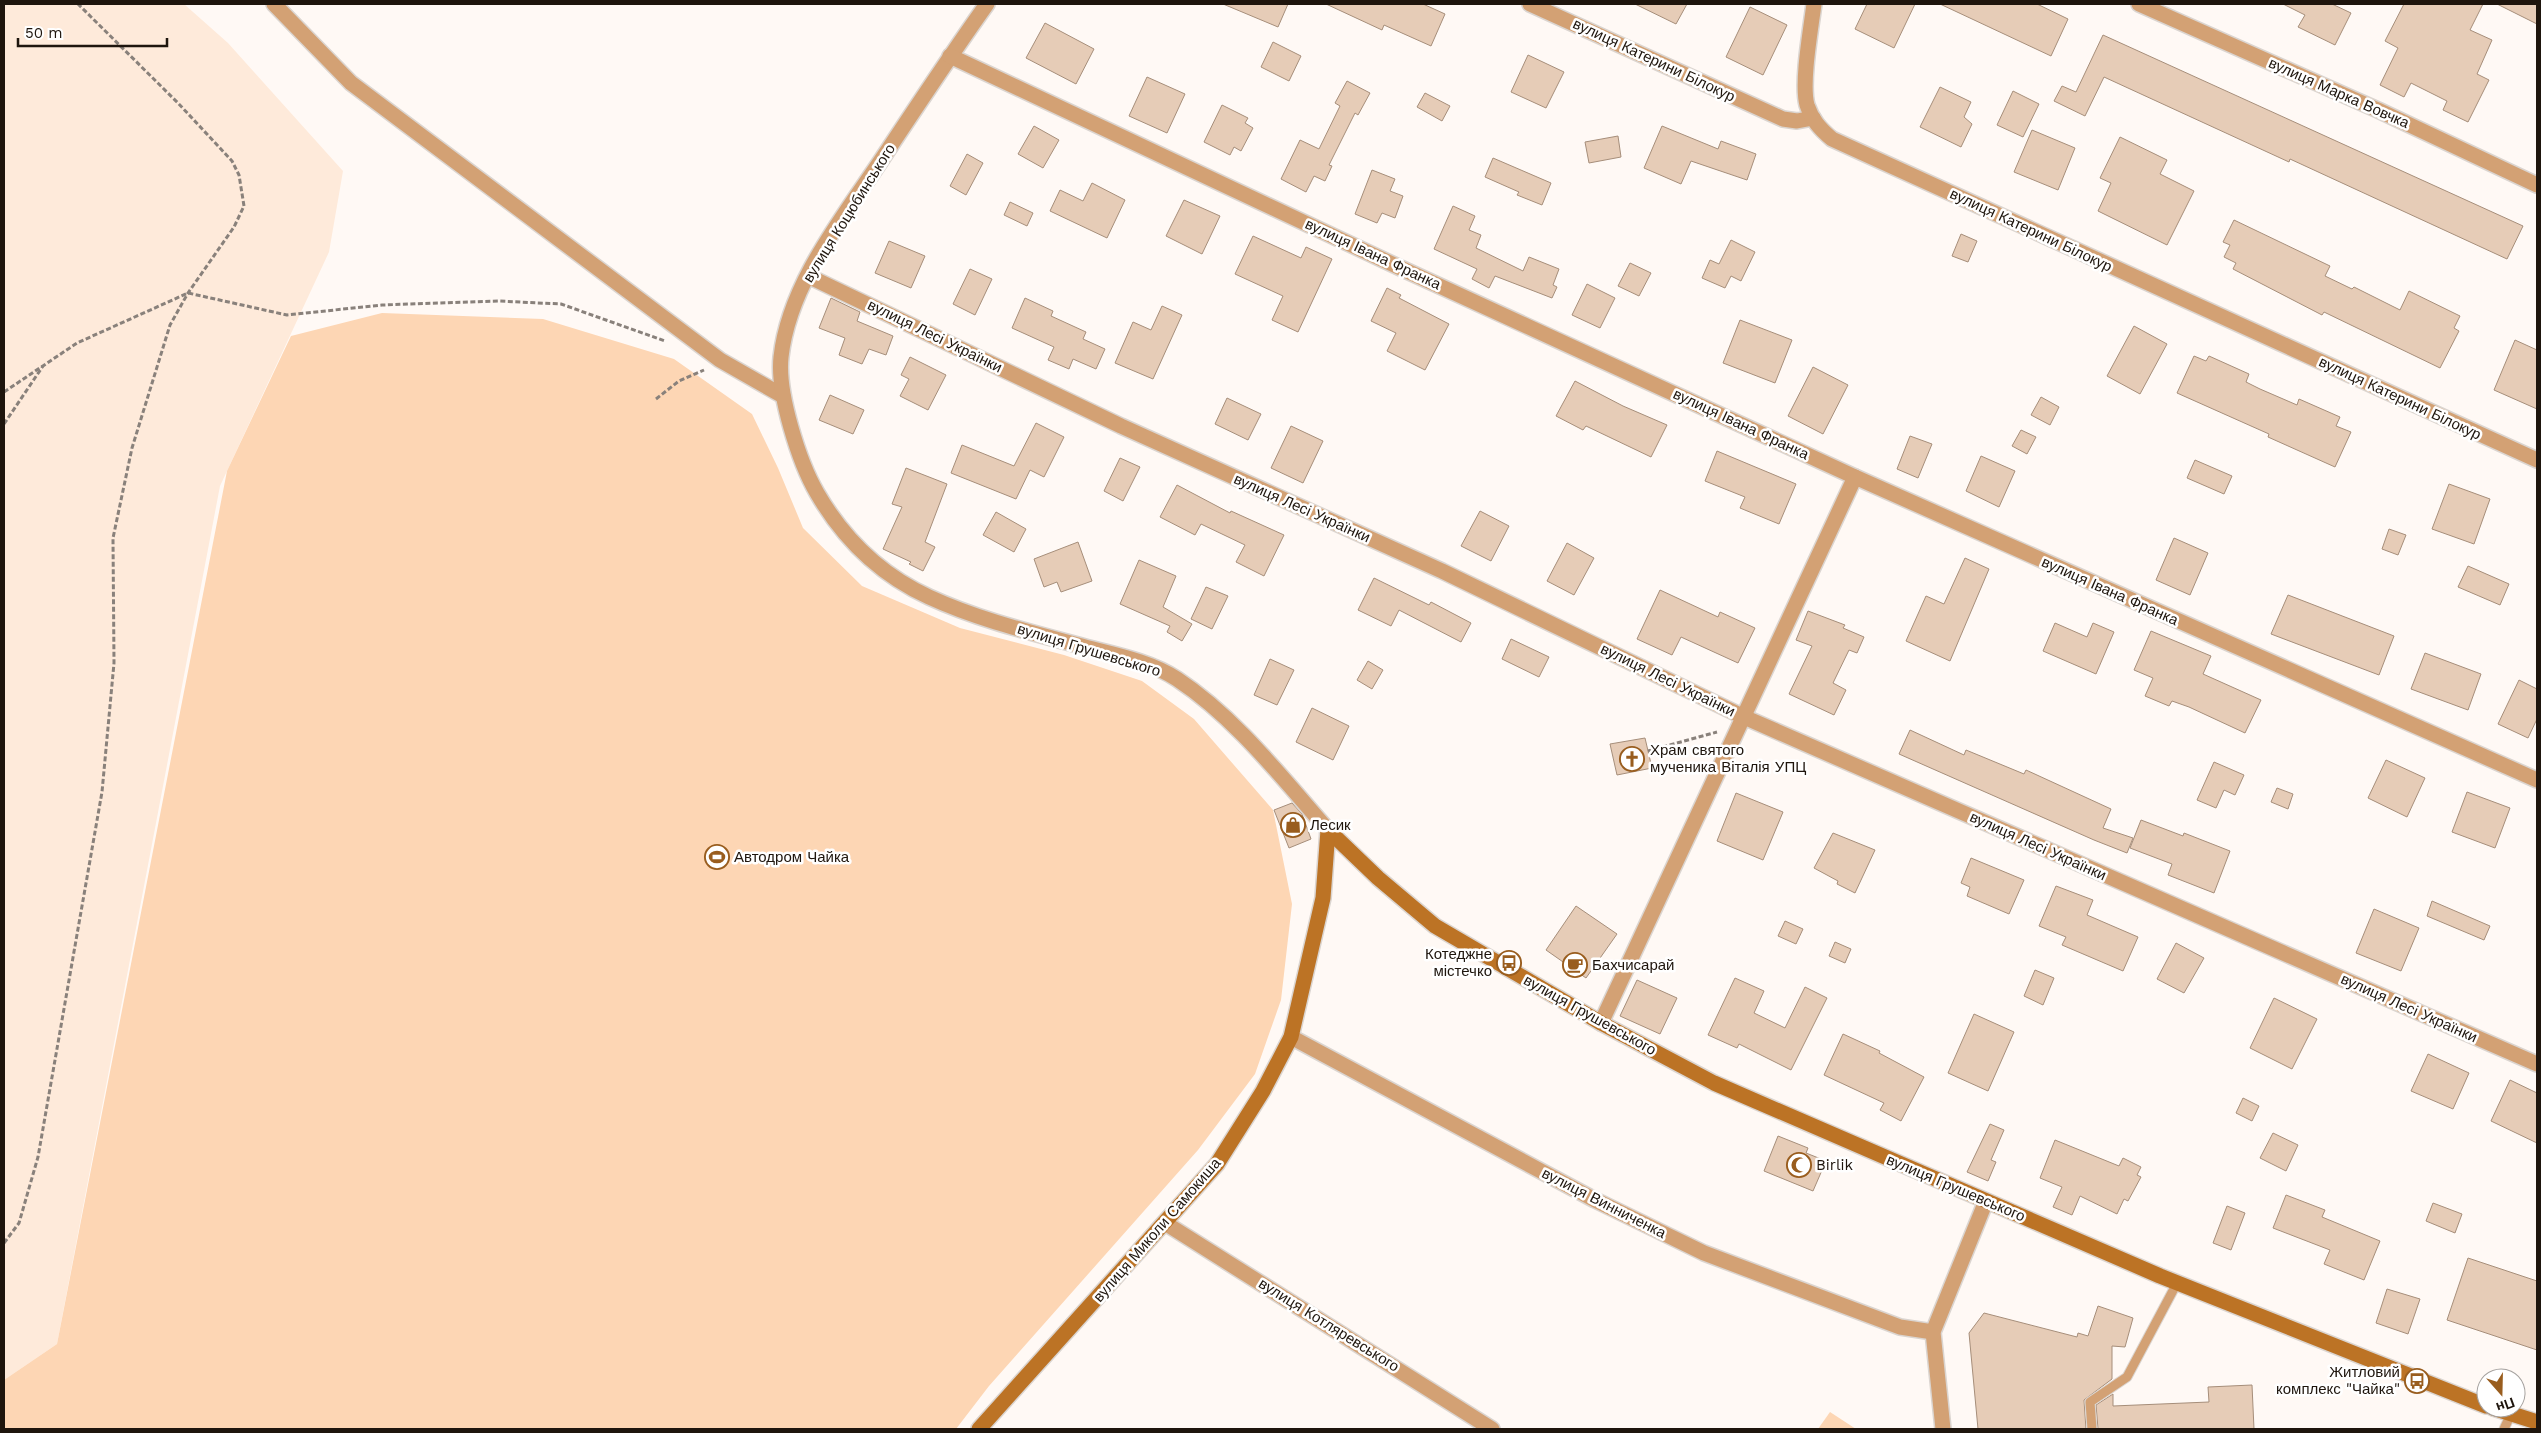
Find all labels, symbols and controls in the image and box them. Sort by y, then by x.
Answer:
street label: вулиця Катерини Білокур [1570,14,1738,106]
scale bar [18,15,166,47]
text: 50 m [25,24,62,42]
street label: вулиця Марка Вовчка [2266,54,2413,132]
street label: вулиця Коцюбинського [799,140,899,286]
street label: вулиця Катерини Білокур [1947,184,2115,276]
street label: вулиця Івана Франка [1302,215,1444,294]
street label: вулиця Лесі Українки [865,296,1005,376]
street label: вулиця Катерини Білокур [2316,352,2484,444]
street label: вулиця Івана Франка [1670,385,1812,464]
street label: вулиця Лесі Українки [1231,470,1373,546]
street label: вулиця Івана Франка [2039,553,2182,629]
street label: вулиця Грушевського [1015,620,1163,680]
street label: вулиця Лесі Українки [1598,640,1738,720]
place label: Храм святого мученика Віталія УПЦ [1650,741,1806,776]
church icon: Храм святого мученика Віталія УПЦ [1619,746,1645,772]
street label: вулиця Лесі Українки [1967,808,2109,884]
shop icon: Лесик [1280,812,1306,838]
place label: Лесик [1310,816,1351,834]
sports icon: Автодром Чайка [704,844,730,870]
place label: Автодром Чайка [734,848,850,866]
place label: Котеджне містечко [1425,945,1492,980]
bus stop icon: Котеджне містечко [1496,950,1522,976]
cafe icon: Бахчисарай [1562,952,1588,978]
place label: Бахчисарай [1592,956,1674,974]
street label: вулиця Лесі Українки [2338,970,2480,1046]
street label: вулиця Грушевського [1521,971,1659,1059]
street label: вулиця Грушевського [1884,1151,2028,1225]
mosque icon: Birlik [1786,1152,1812,1178]
street label: вулиця Миколи Самокиша [1090,1154,1225,1306]
place label: Birlik [1816,1156,1853,1174]
street label: вулиця Винниченка [1539,1164,1670,1242]
street label: вулиця Котляревського [1255,1274,1403,1376]
place label: Житловий комплекс "Чайка" [2276,1363,2400,1398]
bus stop icon: Житловий комплекс "Чайка" [2404,1368,2430,1394]
north arrow [2476,1368,2526,1418]
text: Пн [2494,1395,2517,1416]

